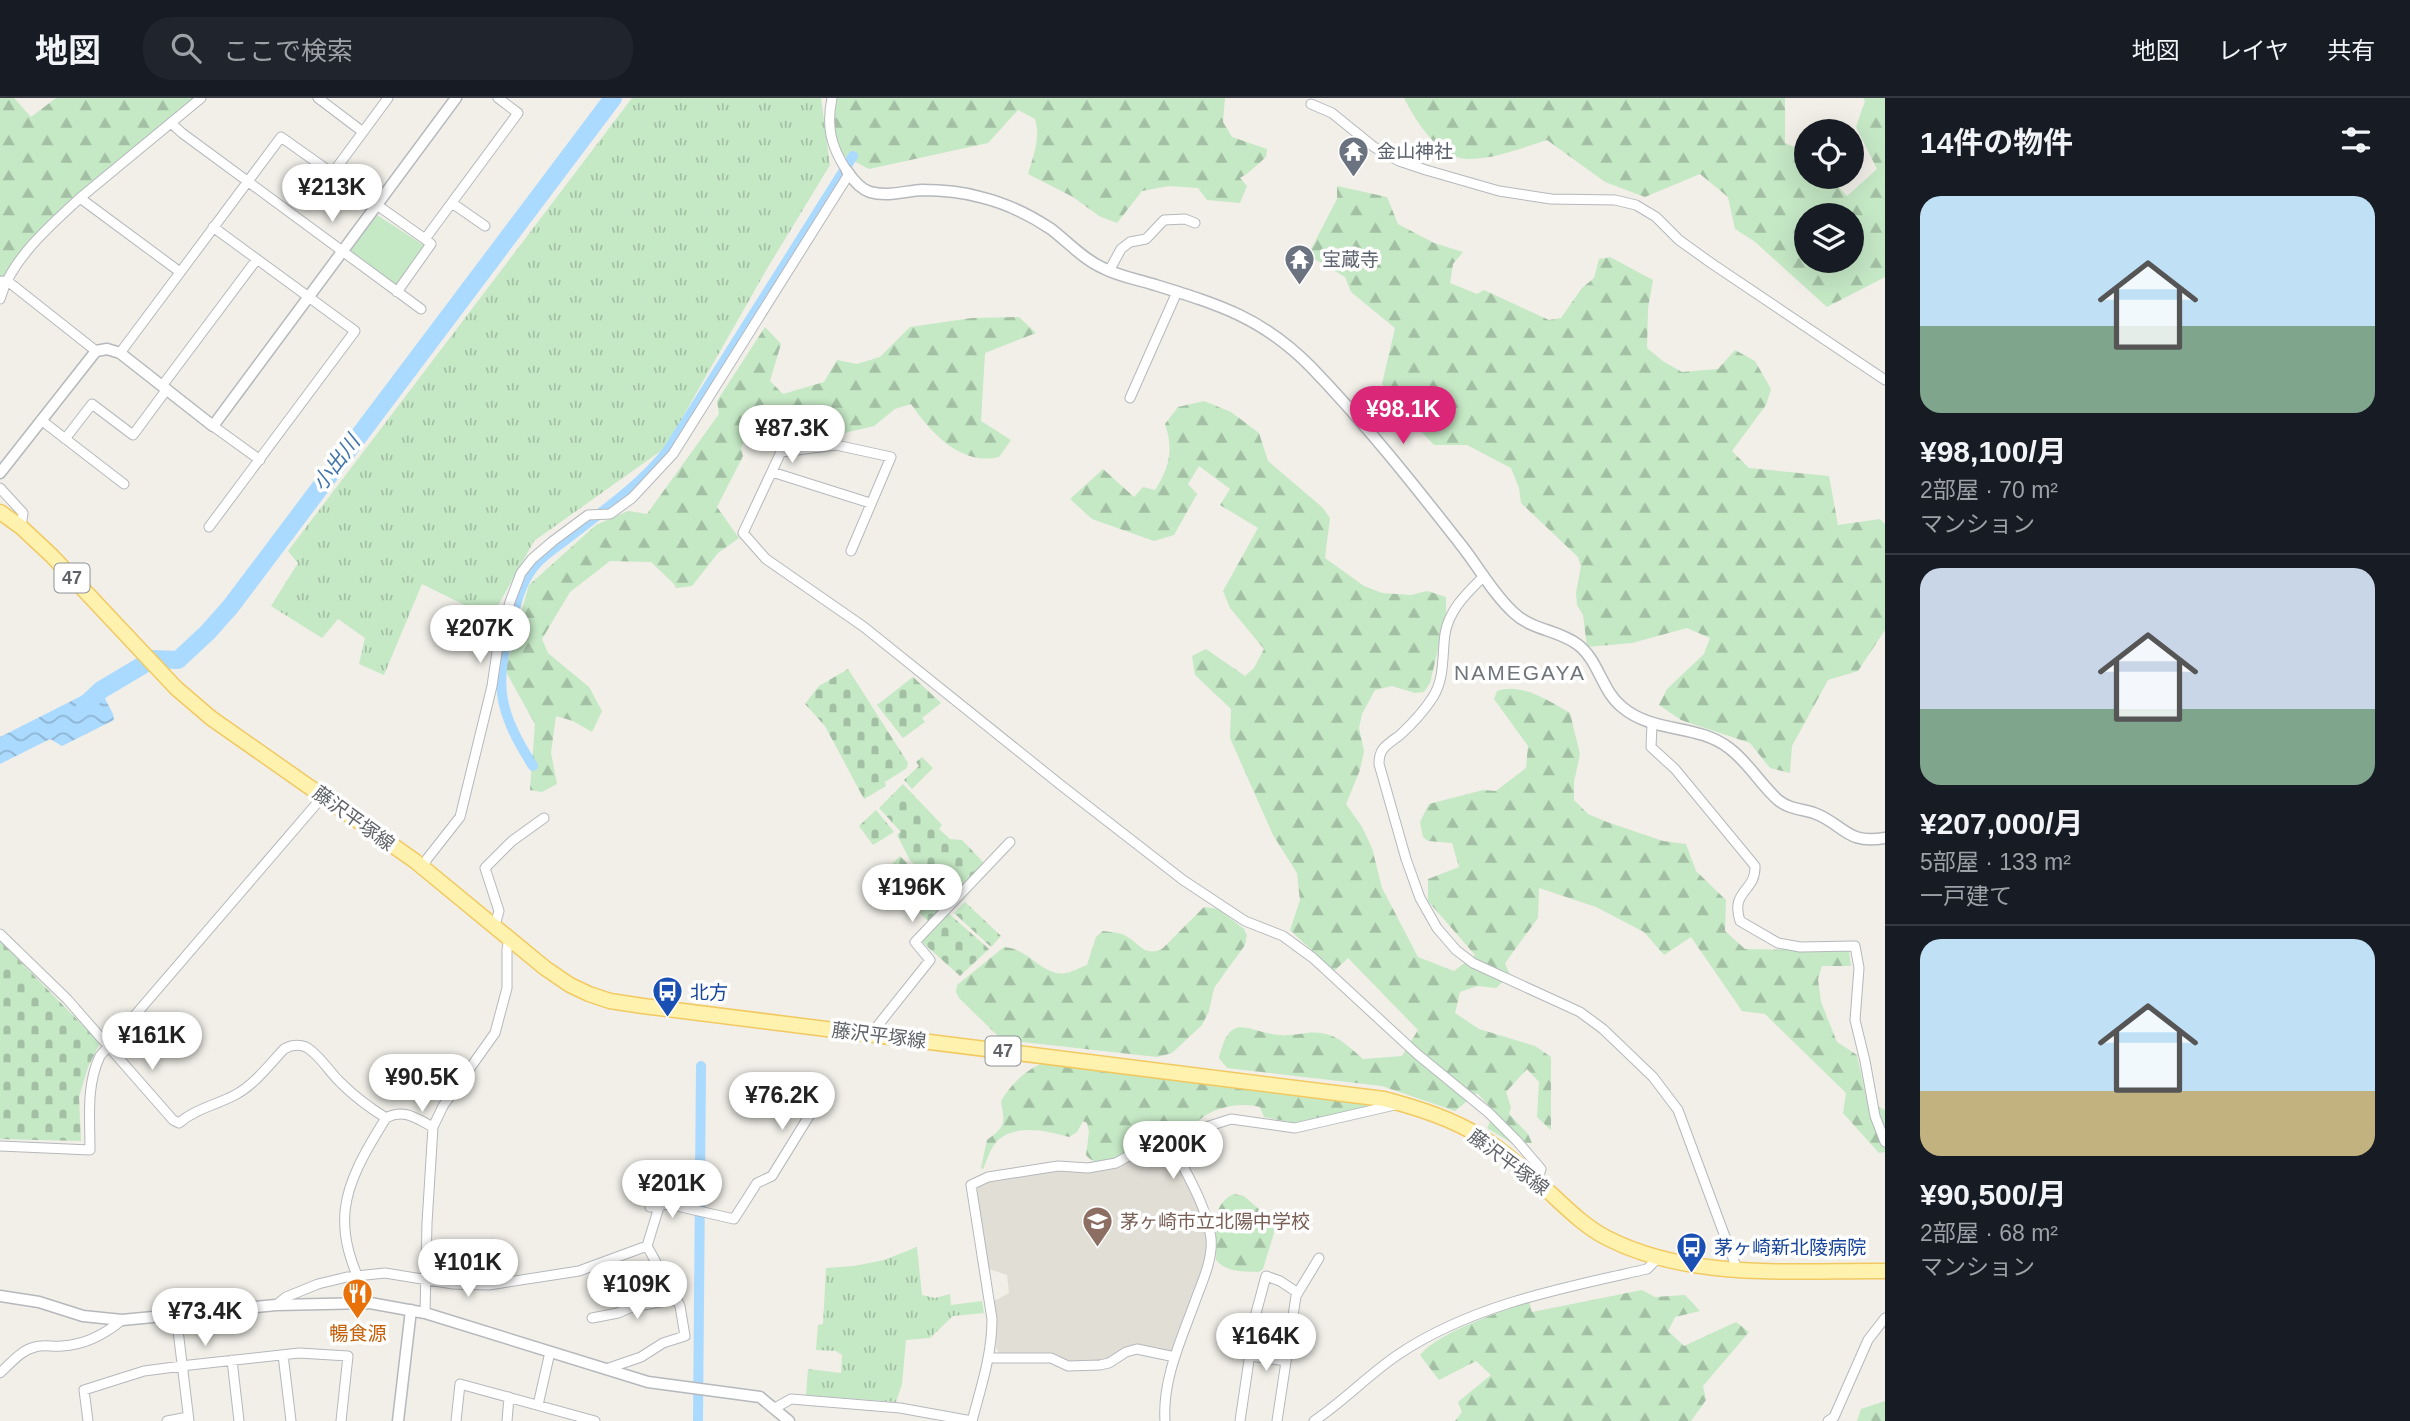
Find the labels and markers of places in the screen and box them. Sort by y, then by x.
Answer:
temple icon: 金山神社 [1337,134,1371,178]
place label: 金山神社 [1377,141,1453,162]
pin: ¥213K [283,164,381,224]
temple icon: 宝蔵寺 [1282,242,1316,286]
place label: 宝蔵寺 [1322,249,1379,270]
pin: ¥98.1K [1346,386,1460,446]
pin: ¥87.3K [735,406,849,465]
pin: ¥207K [431,606,529,665]
pin: ¥196K [863,864,961,924]
bus stop icon: 北方 [650,975,684,1019]
place label: 北方 [690,982,728,1003]
pin: ¥161K [103,1012,201,1072]
pin: ¥90.5K [365,1054,479,1114]
pin: ¥76.2K [725,1072,839,1132]
pin: ¥200K [1124,1122,1222,1181]
pin: ¥201K [623,1160,721,1220]
school or university icon: 茅ヶ崎市立北陽中学校 [1080,1204,1114,1248]
place label: 茅ヶ崎市立北陽中学校 [1120,1211,1310,1232]
bus stop icon: 茅ヶ崎新北陵病院 [1674,1230,1708,1274]
place label: 茅ヶ崎新北陵病院 [1714,1237,1866,1258]
pin: ¥101K [419,1240,517,1299]
pin: ¥109K [588,1262,686,1321]
restaurant icon: 暢食源 [341,1277,375,1321]
pin: ¥73.4K [148,1288,262,1348]
pin: ¥164K [1217,1314,1315,1373]
place label: 暢食源 [329,1323,387,1344]

